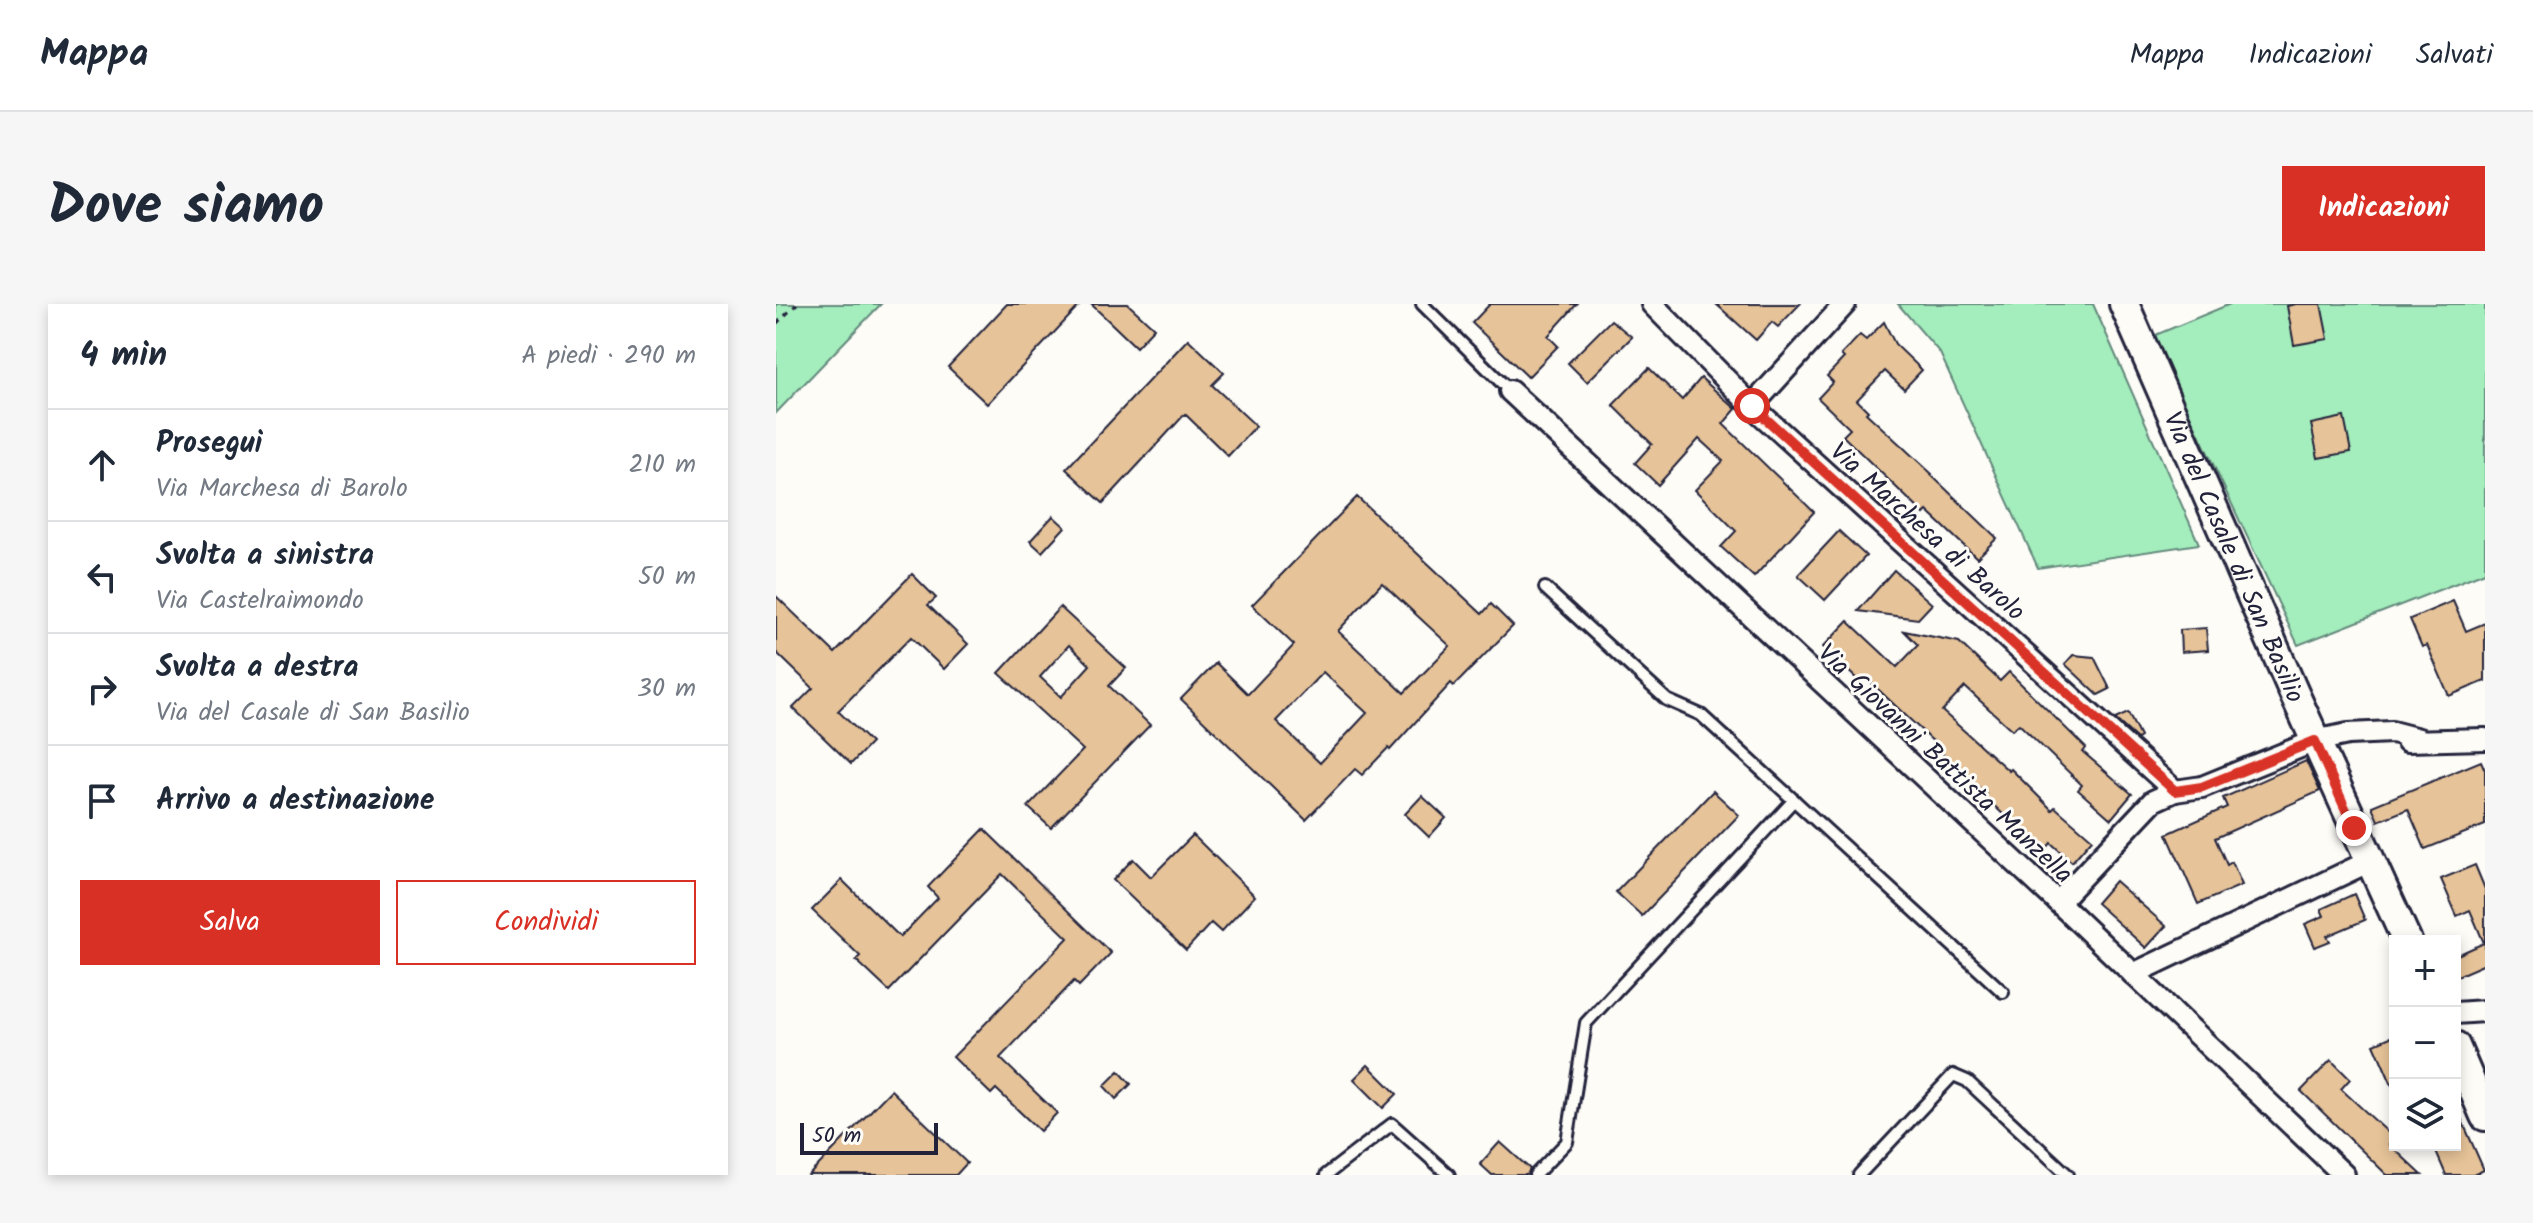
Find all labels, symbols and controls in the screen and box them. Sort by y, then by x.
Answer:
text: Mappa [40,25,148,85]
text: Mappa [2129,33,2205,78]
text: Indicazioni [2249,33,2372,78]
text: Salvati [2416,33,2493,78]
text: Dove siamo [48,163,324,253]
button: Indicazioni [2282,166,2485,251]
text: 4 min [80,329,167,383]
text: A piedi · 290 m [521,335,696,377]
route start [1734,388,1770,424]
street label: Via del Casale di San Basilio [2151,405,2315,710]
text: Prosegui [156,420,262,468]
street label: Via Marchesa di Barolo [1819,433,2034,632]
icon: ahead [80,443,124,487]
text: 210 m [629,444,696,486]
text: Via Marchesa di Barolo [156,468,408,510]
text: Svolta a sinistra [156,532,374,580]
icon: left [80,555,124,599]
text: 50 m [638,556,696,598]
text: Via Castelraimondo [156,580,364,622]
street label: Via Giovanni Battista Manzella [1807,634,2082,895]
text: Svolta a destra [156,644,359,692]
icon: right [80,667,124,711]
text: 30 m [637,668,696,710]
text: Via del Casale di San Basilio [156,692,470,734]
text: Arrivo a destinazione [156,777,434,825]
icon: arrive [80,779,124,823]
route end [2336,810,2372,846]
button: Salva [80,880,380,965]
button: Condividi [396,880,696,965]
map controls [2389,935,2461,1151]
button: + [2389,935,2461,1007]
button: − [2389,1007,2461,1079]
button: layers [2389,1079,2461,1151]
scale bar [800,1119,938,1155]
text: 50 m [812,1119,861,1154]

